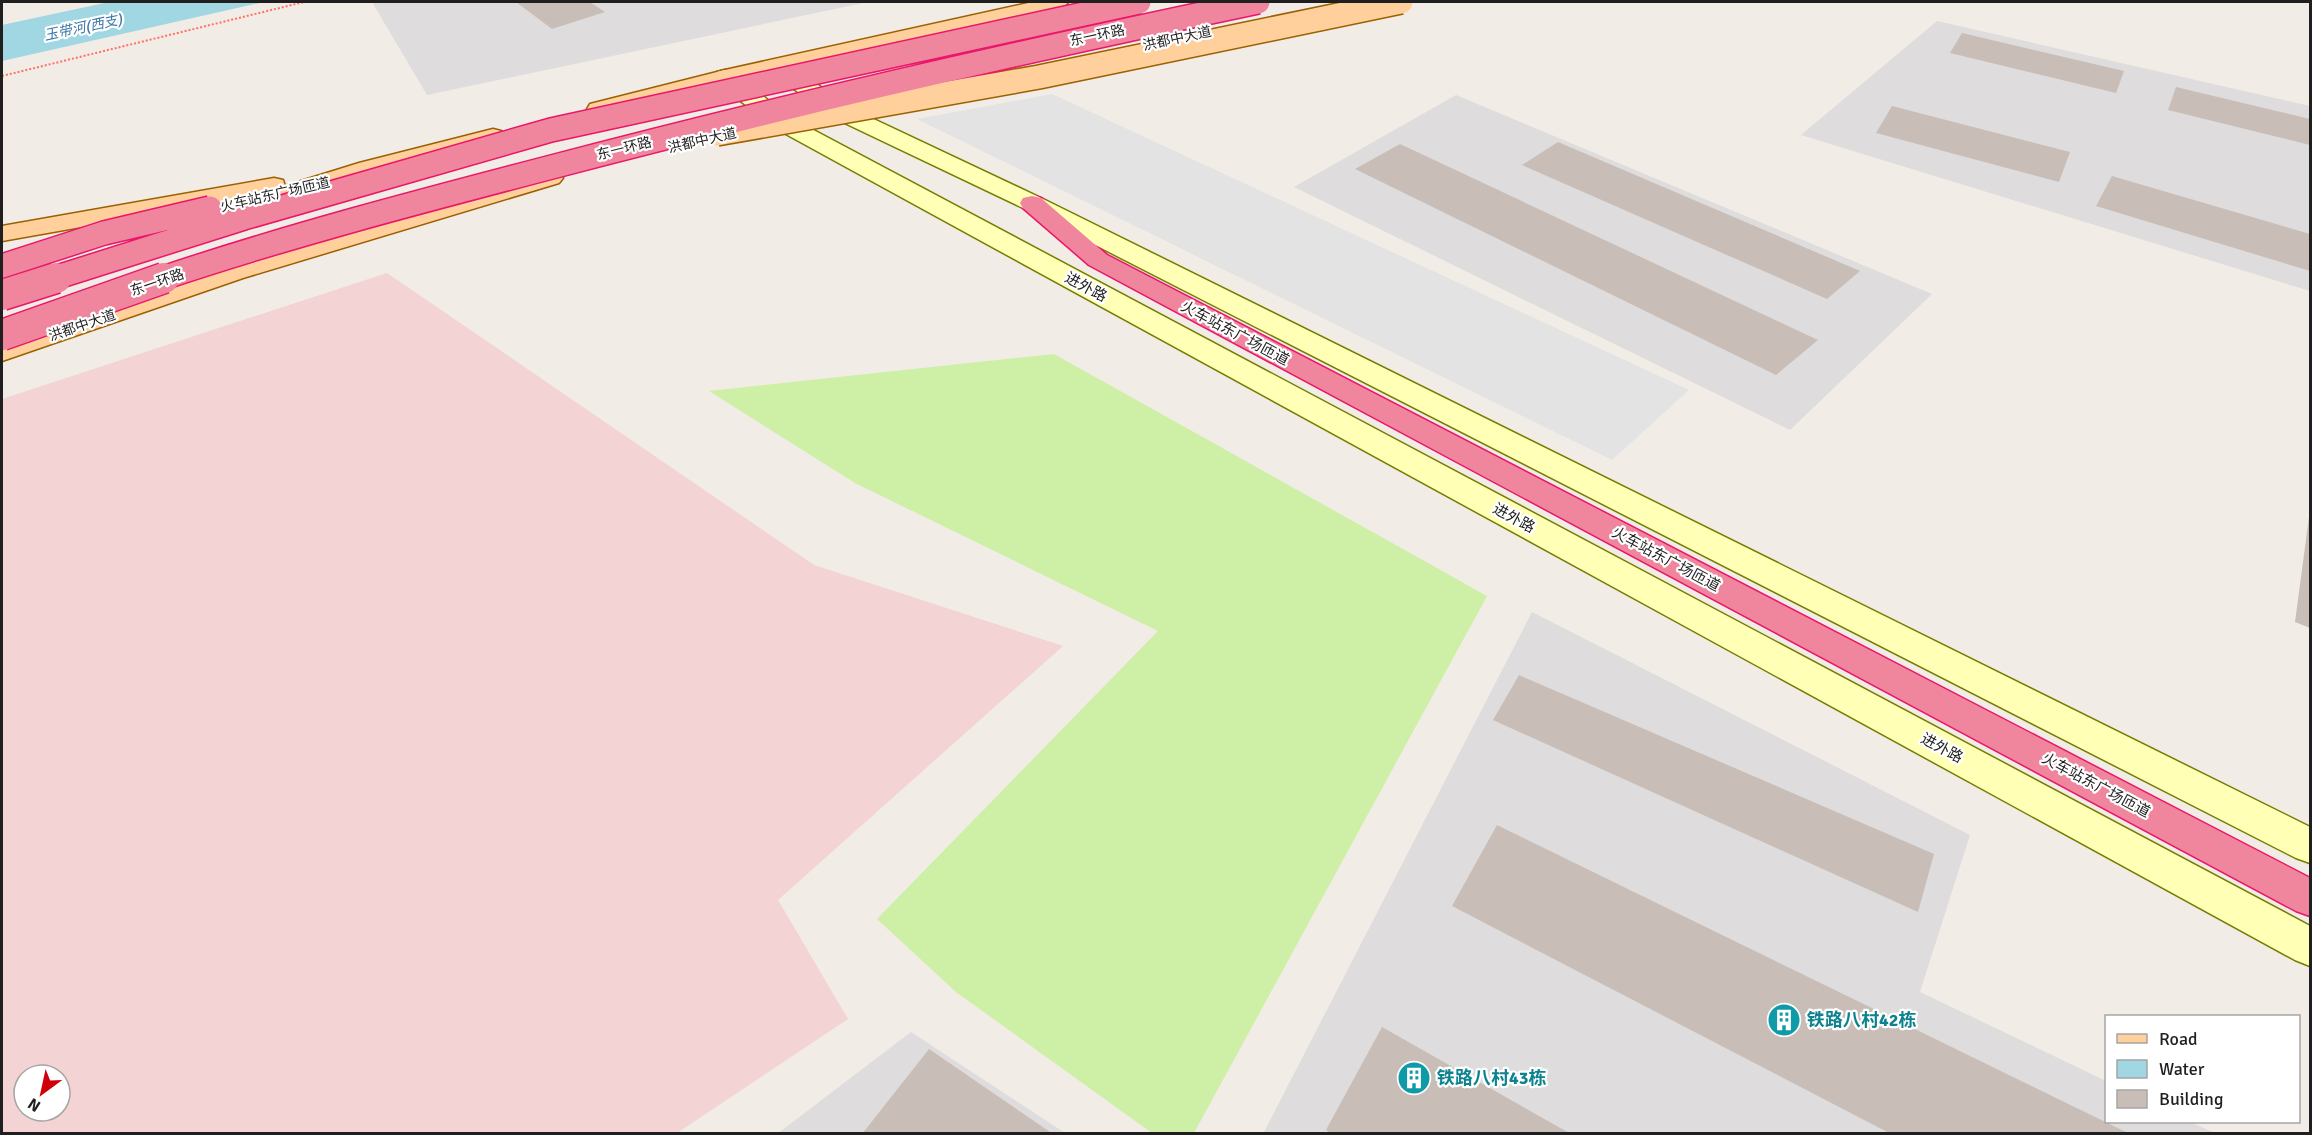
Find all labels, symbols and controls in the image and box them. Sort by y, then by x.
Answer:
water label: 玉带河(西支) [43,11,125,44]
street label: 东一环路 [1068,21,1126,50]
street label: 洪都中大道 [1141,23,1213,54]
street label: 洪都中大道 [666,124,738,157]
street label: 东一环路 [595,133,653,164]
street label: 火车站东广场匝道 [219,174,332,215]
street label: 东一环路 [128,265,186,300]
street label: 进外路 [1062,268,1110,306]
street label: 火车站东广场匝道 [1178,297,1292,369]
street label: 洪都中大道 [46,306,118,345]
street label: 进外路 [1490,499,1538,537]
street label: 火车站东广场匝道 [1609,523,1723,595]
street label: 进外路 [1918,729,1966,767]
street label: 火车站东广场匝道 [2039,749,2153,821]
building icon: 铁路八村42栋 [1766,1002,1802,1038]
place label: 铁路八村42栋 [1807,1009,1916,1031]
legend [2105,1015,2300,1123]
text: Road [2159,1028,2198,1050]
text: Water [2159,1058,2205,1080]
building icon: 铁路八村43栋 [1396,1060,1432,1096]
north arrow [12,1063,72,1123]
place label: 铁路八村43栋 [1437,1067,1546,1089]
text: Building [2159,1088,2223,1110]
text: N [24,1093,44,1116]

